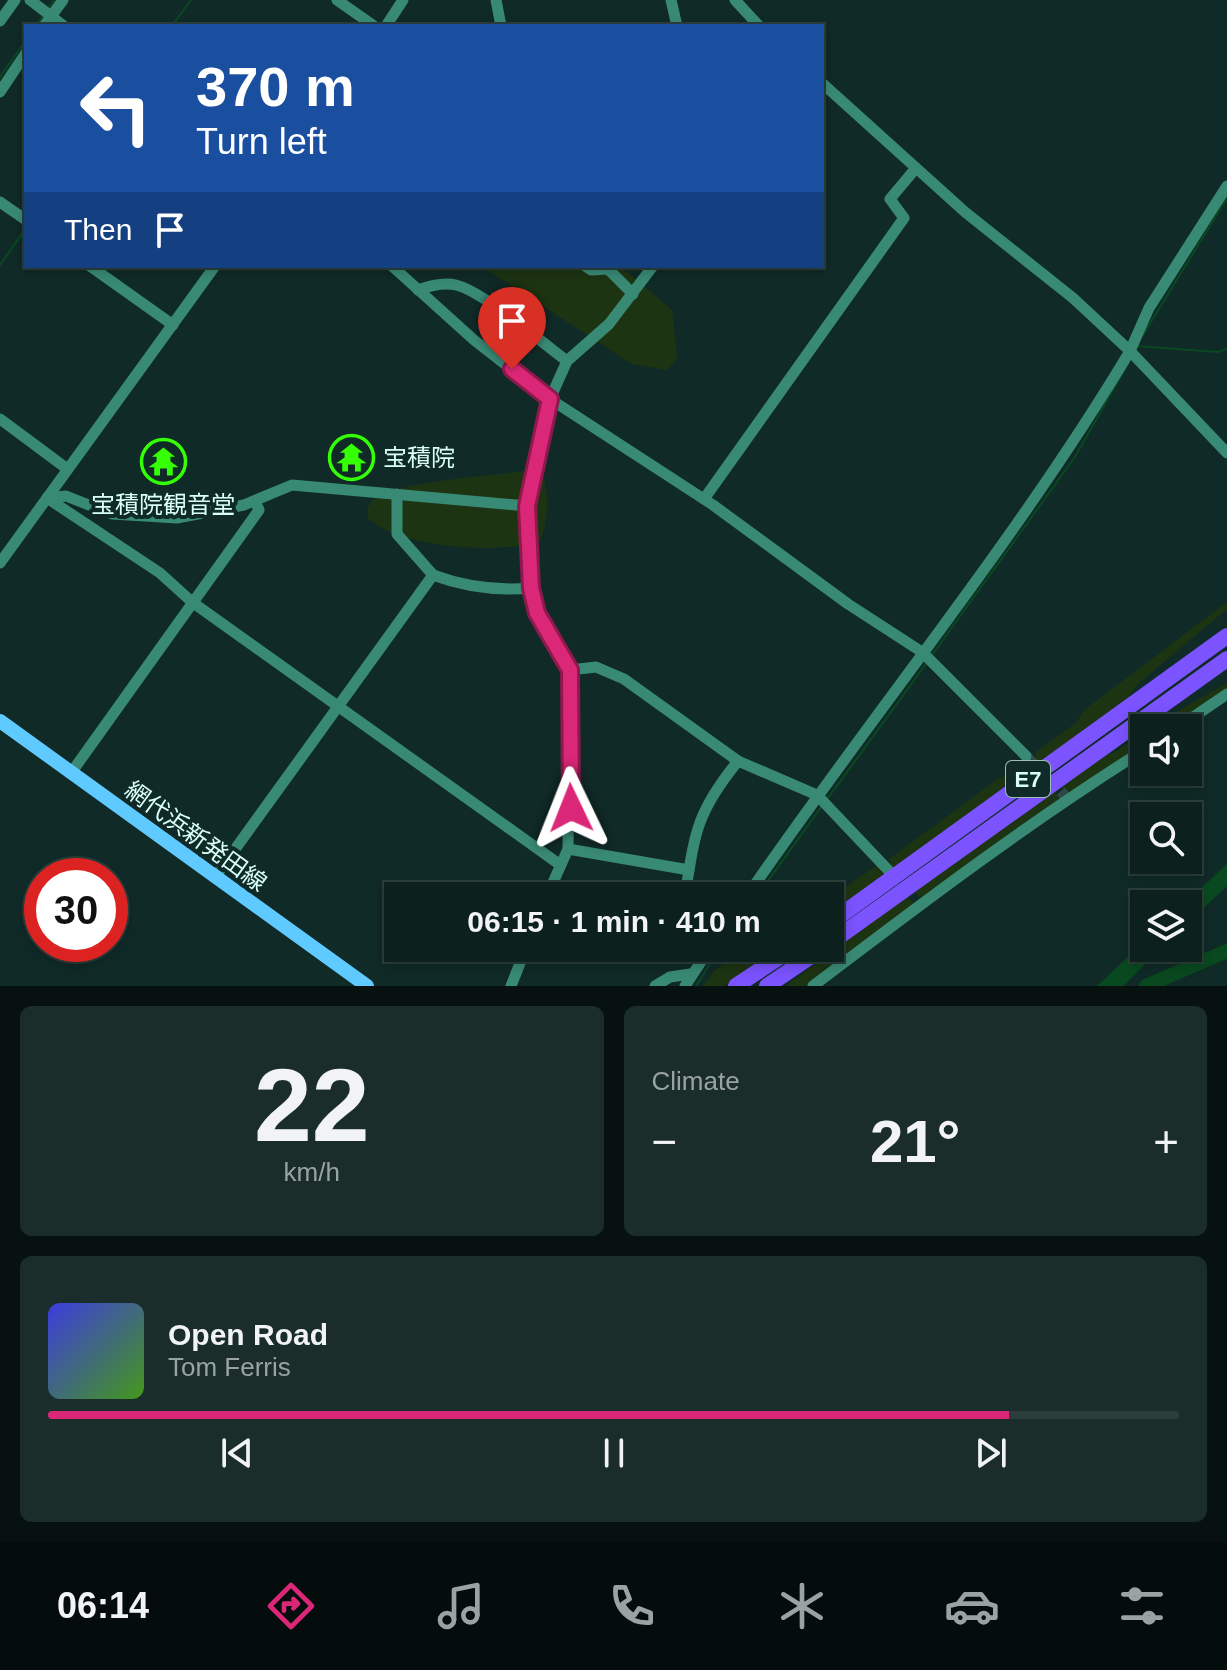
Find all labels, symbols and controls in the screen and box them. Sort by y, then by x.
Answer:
text: 370 m [196,55,355,118]
icon: left [64,56,168,160]
text: Turn left [196,121,327,162]
icon: arrive [148,208,192,252]
text: Then [64,213,132,246]
pin [478,287,546,369]
icon: arrive [490,299,534,343]
temple icon: 宝積院 [328,433,376,481]
temple icon: 宝積院観音堂 [139,438,187,486]
place label: 宝積院 [383,444,455,471]
place label: 宝積院観音堂 [91,491,235,518]
map controls [1130,714,1202,962]
button: sound [1130,714,1202,786]
road number: E7 [1006,761,1050,797]
position arrow [529,766,613,850]
street label: 網代浜新発田線 [120,776,272,896]
button: search [1130,802,1202,874]
speed limit sign: 30 [24,858,128,962]
button: layers [1130,890,1202,962]
text: 06:15 · 1 min · 410 m [467,905,761,938]
text: 22 [254,1047,370,1163]
text: Climate [652,1066,740,1096]
text: 21° [870,1108,961,1175]
text: − [652,1117,677,1166]
text: + [1153,1117,1179,1166]
text: km/h [284,1157,340,1187]
text: Open Road [168,1318,328,1351]
text: Tom Ferris [168,1352,291,1382]
icon: previous [215,1431,259,1475]
icon: pause [592,1431,636,1475]
icon: next [969,1431,1013,1475]
icon: directions [263,1578,319,1634]
icon: music [433,1578,489,1634]
icon: phone [604,1578,660,1634]
icon: climate [774,1578,830,1634]
icon: car [944,1578,1000,1634]
icon: filters [1114,1578,1170,1634]
text: 06:14 [57,1585,149,1626]

